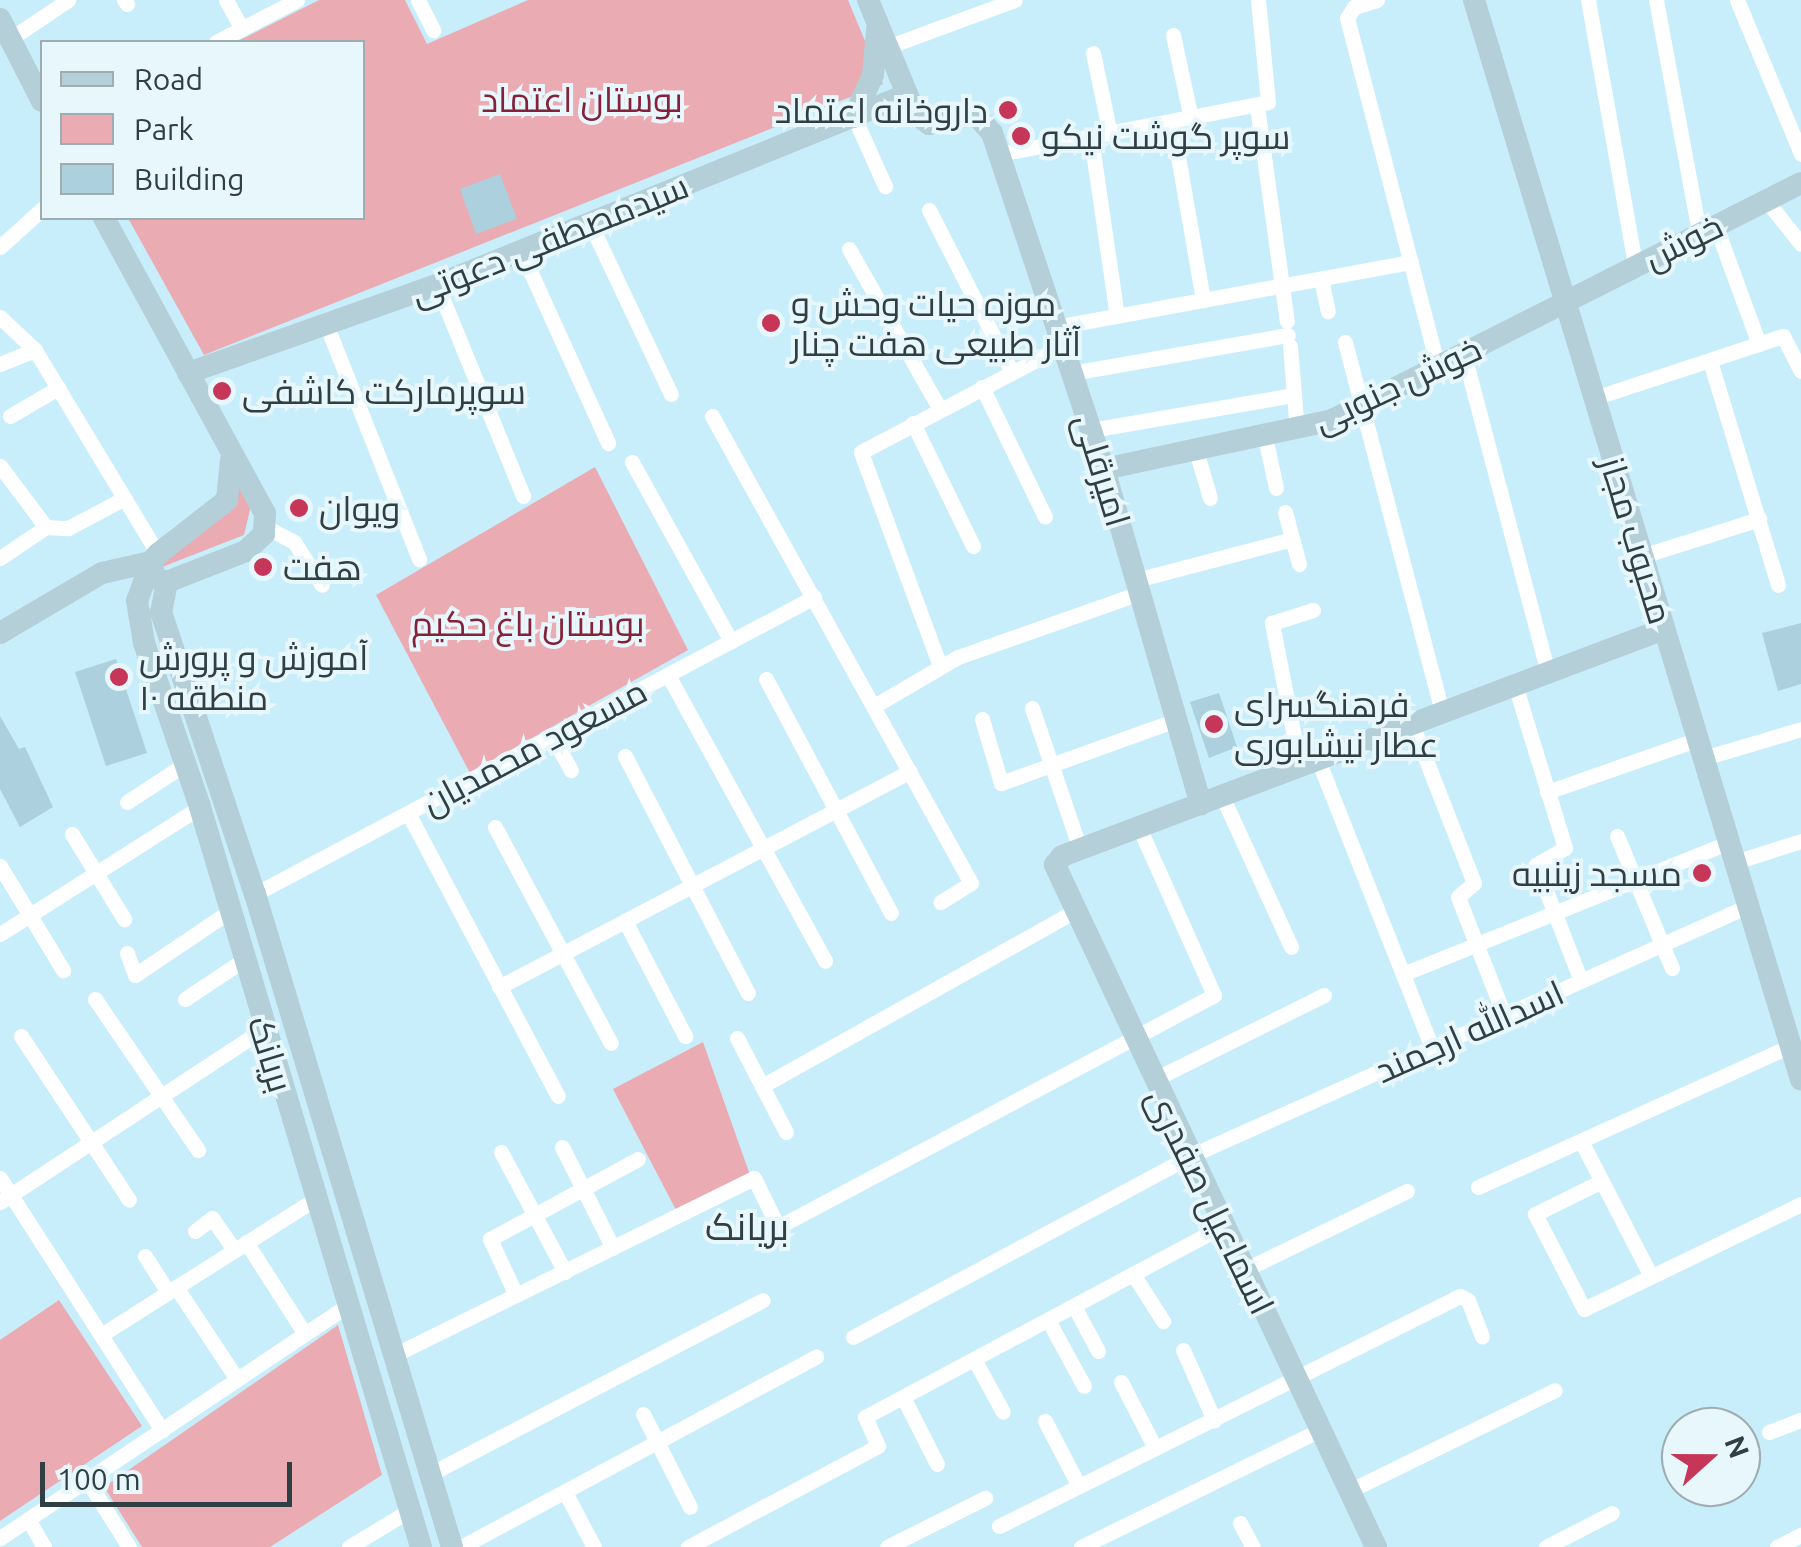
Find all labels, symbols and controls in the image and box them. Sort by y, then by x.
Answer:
legend [40,40,365,220]
text: Road [134,62,203,96]
park label: بوستان اعتماد [481,78,683,120]
place label: داروخانه اعتماد [775,89,988,131]
marker: داروخانه اعتماد [997,99,1019,121]
text: Park [134,112,194,146]
place label: سوپر گوشت نیکو [1041,115,1290,157]
marker: سوپر گوشت نیکو [1010,125,1032,147]
text: Building [134,162,245,196]
street label: سیدمصطفی دعوتی [404,164,694,314]
street label: خوش [1637,204,1729,278]
place label: موزه حیات وحش و آثار طبیعی هفت چنار [791,282,1081,364]
marker: موزه حیات وحش و آثار طبیعی هفت چنار [760,312,782,334]
street label: خوش جنوبی [1306,327,1488,441]
place label: سوپرمارکت کاشفی [242,370,526,412]
marker: سوپرمارکت کاشفی [211,380,233,402]
street label: امیرقلی [1066,409,1140,531]
street label: محبوب مجاز [1592,451,1682,629]
place label: ویوان [319,487,400,529]
marker: ویوان [288,497,310,519]
place label: هفت [283,546,362,588]
marker: هفت [252,556,274,578]
park label: بوستان باغ حکیم [411,602,645,644]
place label: آموزش و پرورش منطقه ۱۰ [139,636,368,718]
marker: آموزش و پرورش منطقه ۱۰ [108,666,130,688]
street label: مسعود محمدیان [414,669,654,823]
place label: فرهنگسرای عطار نیشابوری [1234,683,1439,765]
marker: فرهنگسرای عطار نیشابوری [1203,713,1225,735]
place label: مسجد زینبیه [1512,852,1682,894]
marker: مسجد زینبیه [1691,862,1713,884]
street label: اسدالله ارجمند [1368,971,1570,1091]
street label: بریانک [240,1011,302,1097]
street label: اسماعیل صفدری [1138,1081,1284,1321]
district label: بریانک [705,1204,789,1250]
north arrow [1661,1407,1761,1507]
text: N [1719,1431,1756,1462]
scale bar [45,1442,298,1504]
text: 100 m [57,1462,141,1496]

